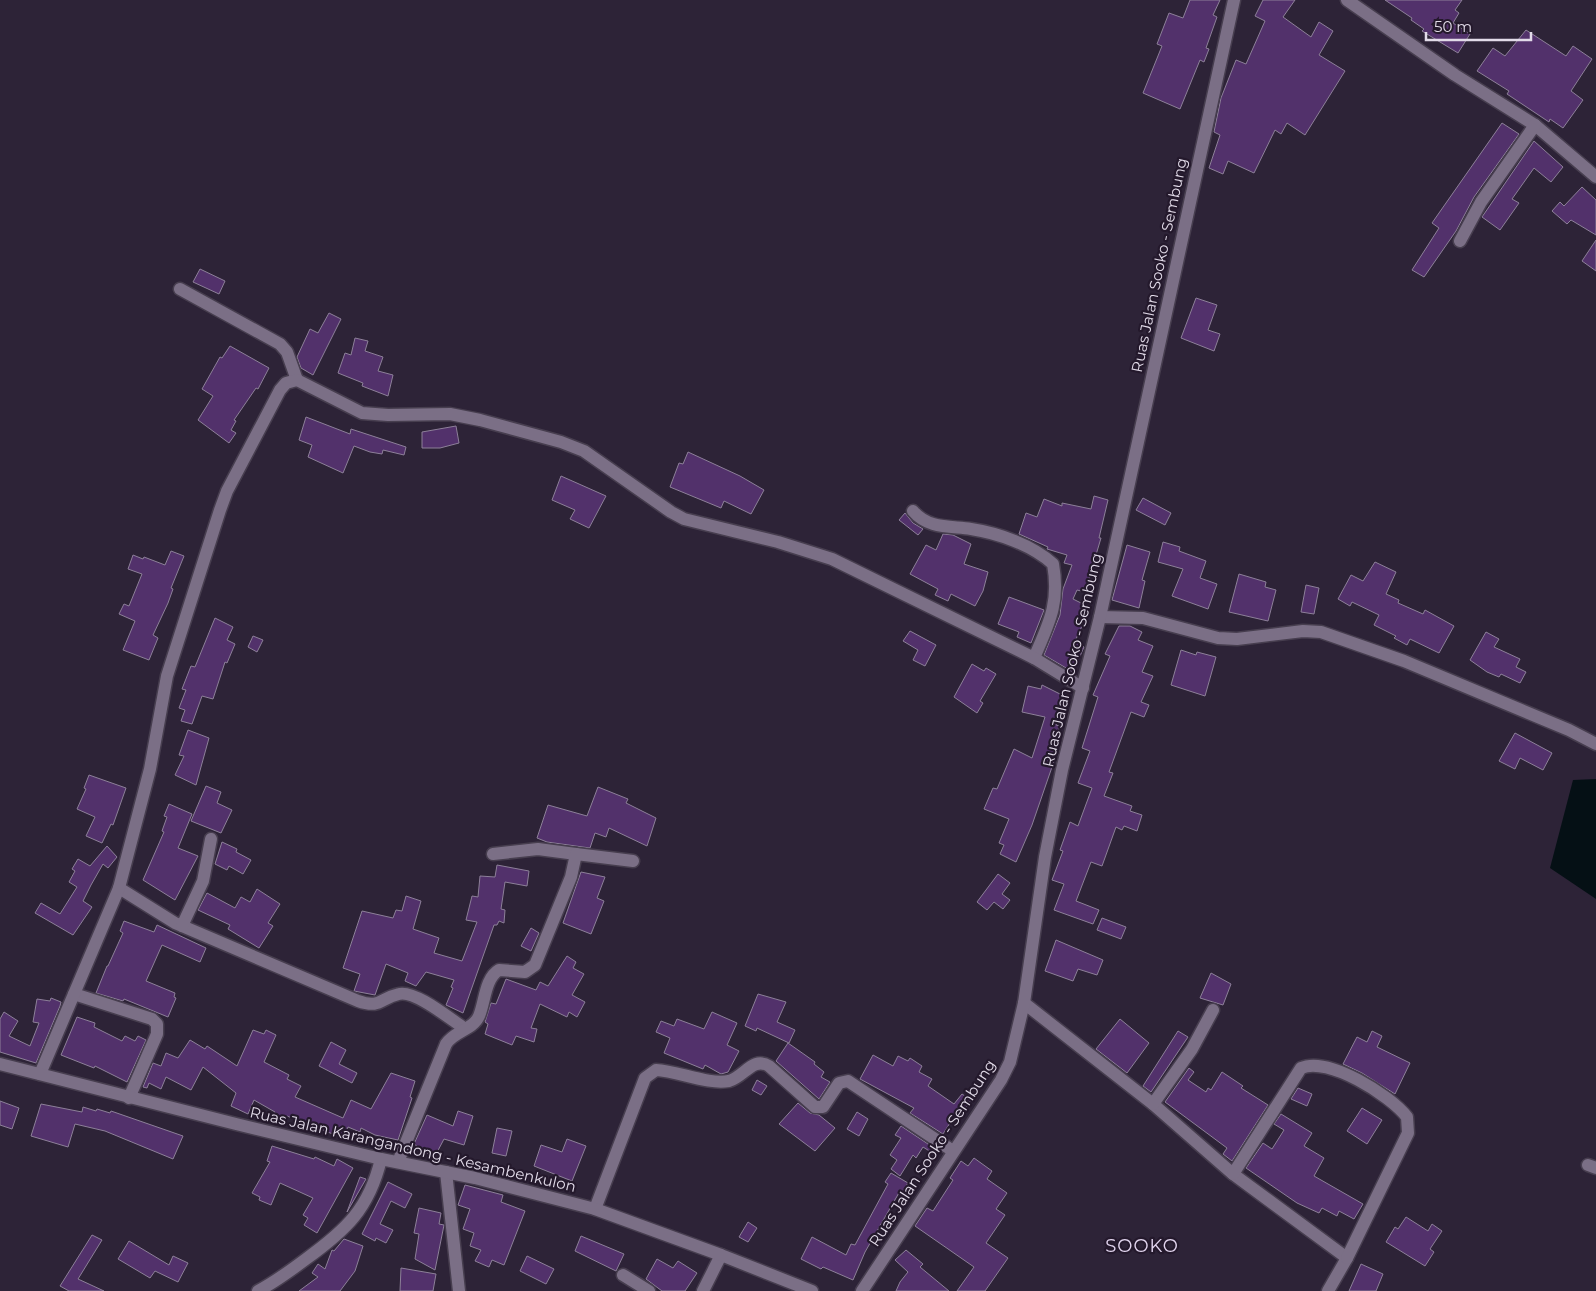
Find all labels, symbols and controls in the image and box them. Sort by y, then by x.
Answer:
scale bar [1426,10,1531,42]
text: 50 m [1434,17,1472,36]
street label: Ruas Jalan Sooko - Sembung [1127,156,1191,374]
street label: Ruas Jalan Sooko - Sembung [1038,551,1106,769]
street label: Ruas Jalan Sooko - Sembung [864,1056,1000,1250]
street label: Ruas Jalan Karangandong - Kesambenkulon [248,1102,578,1196]
district label: SOOKO [1105,1235,1179,1257]

